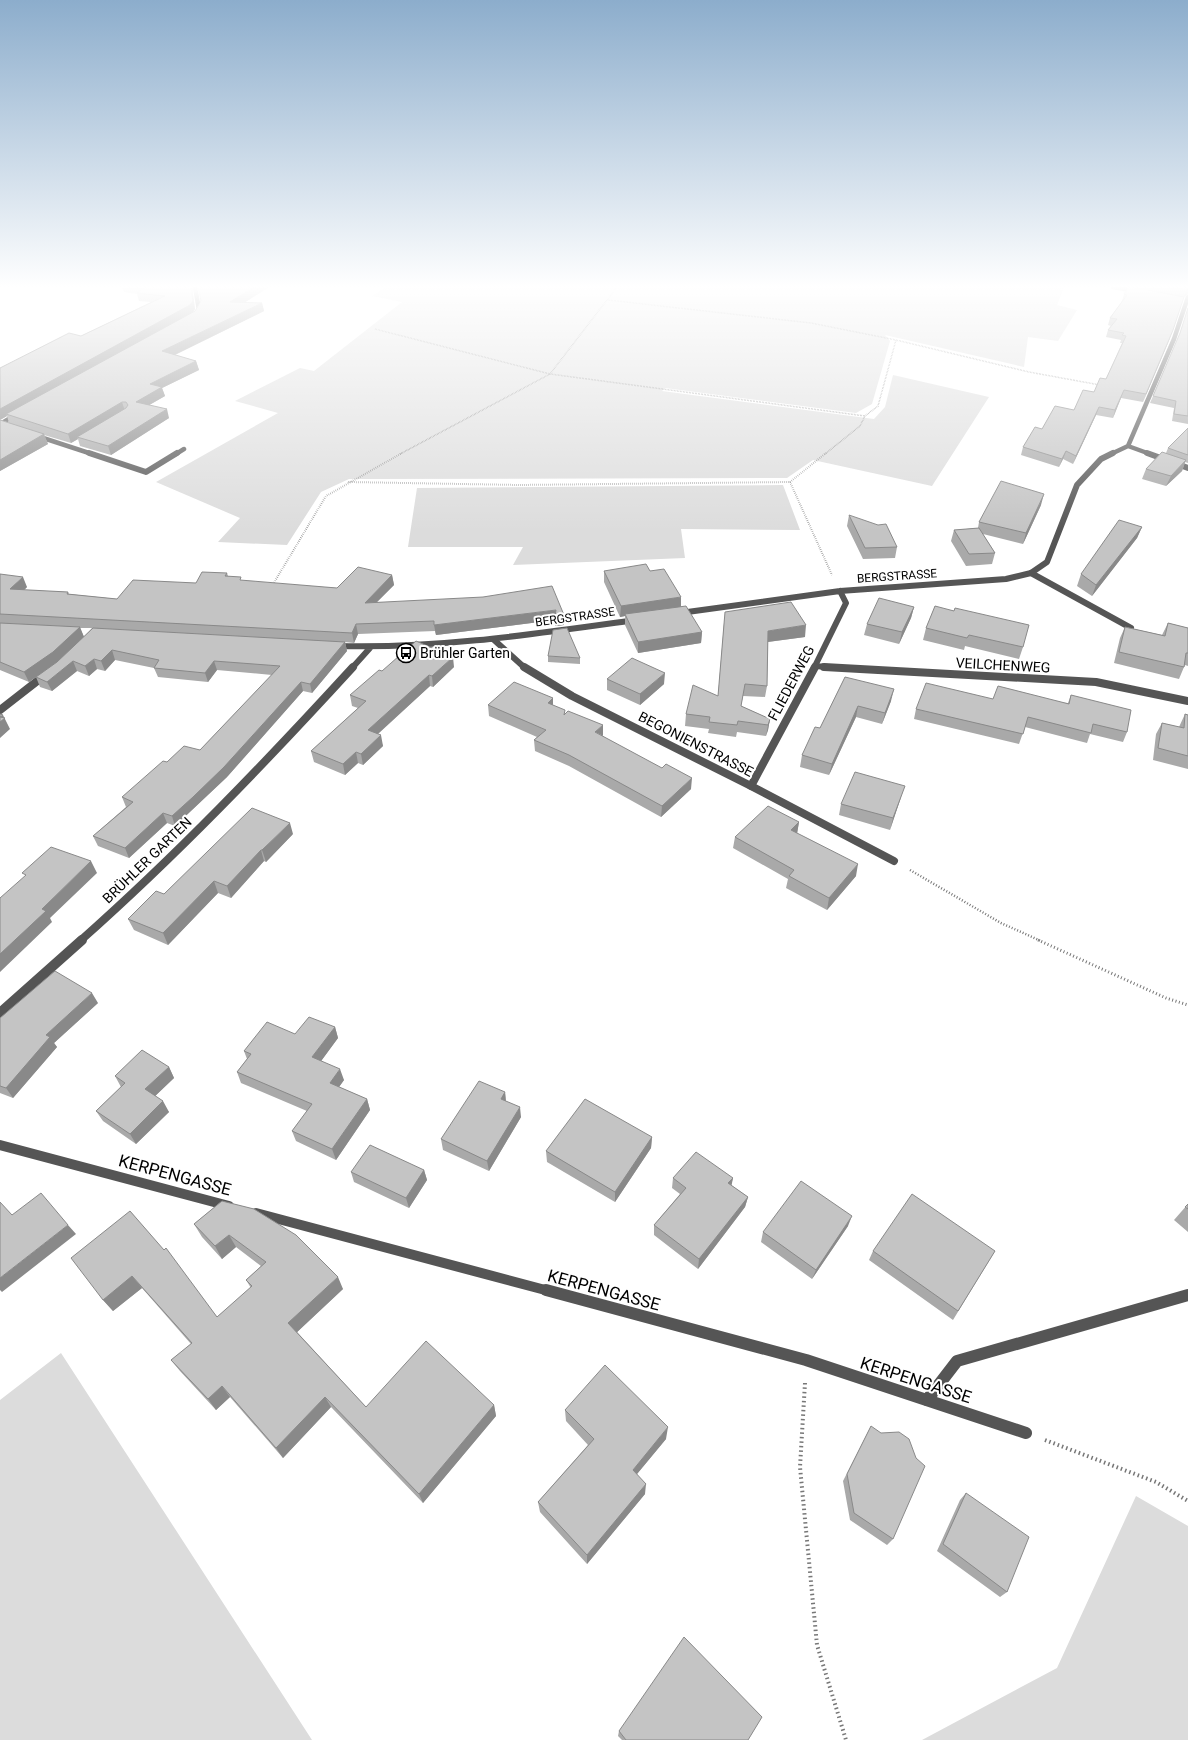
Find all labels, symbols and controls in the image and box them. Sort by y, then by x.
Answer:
street label: BERGSTRASSE [856,566,938,586]
street label: BERGSTRASSE [534,604,616,630]
bus stop icon: Brühler Garten [395,642,417,664]
street label: FLIEDERWEG [765,643,817,723]
place label: Brühler Garten [420,645,510,661]
street label: VEILCHENWEG [955,655,1051,675]
street label: BEGONIENSTRASSE [636,708,756,780]
street label: BRÜHLER GARTEN [99,814,195,906]
street label: KERPENGASSE [116,1150,234,1200]
street label: KERPENGASSE [545,1265,663,1315]
street label: KERPENGASSE [858,1353,974,1408]

